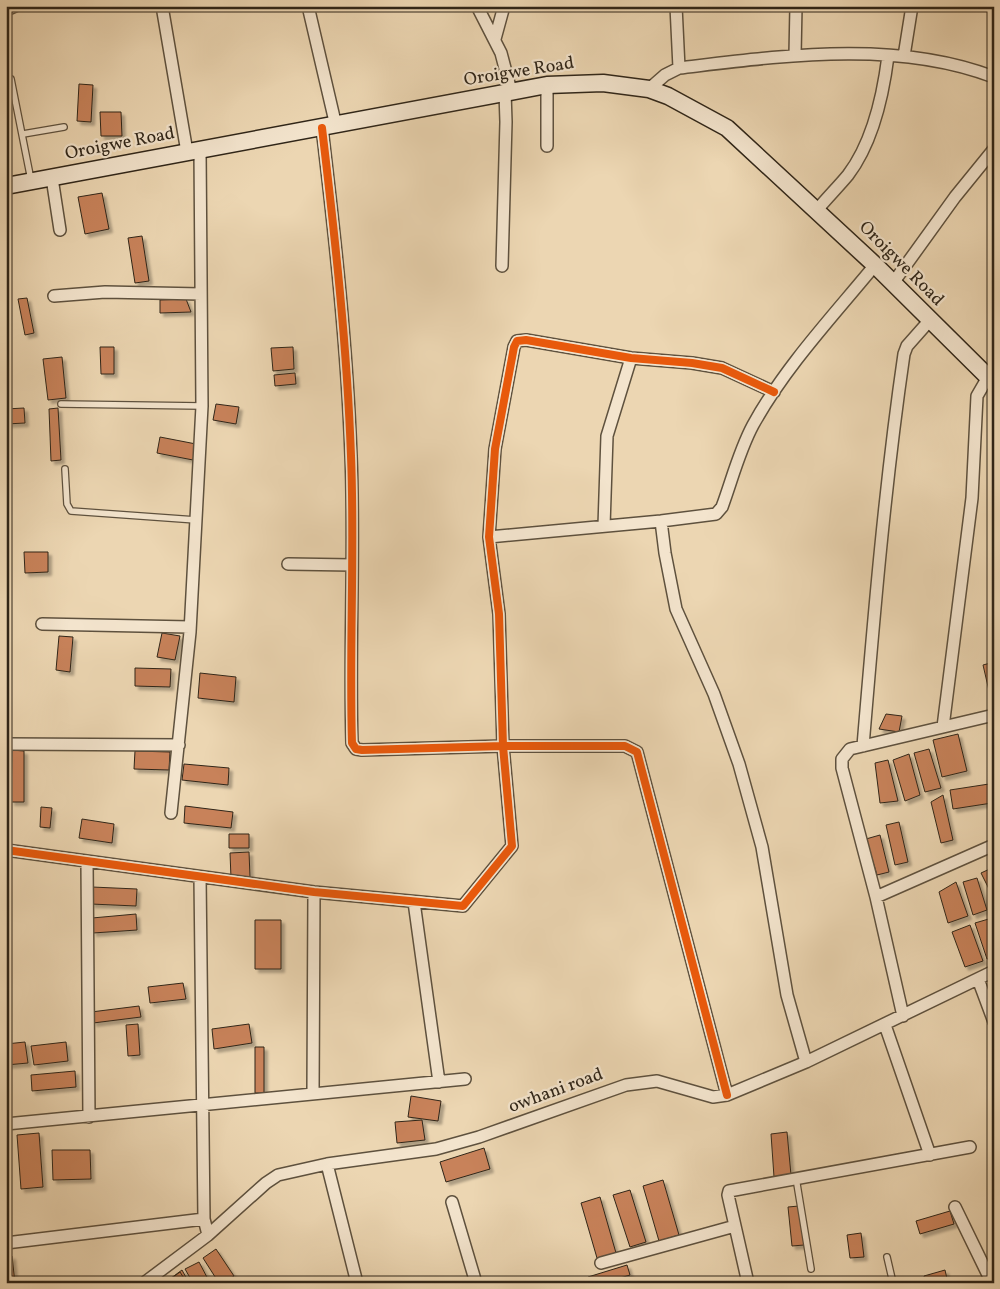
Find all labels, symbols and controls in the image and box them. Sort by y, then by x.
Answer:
street label: Oroigwe Road [462,51,576,93]
street label: Oroigwe Road [63,121,177,167]
street label: Oroigwe Road [853,216,949,312]
street label: owhani road [505,1062,607,1120]

